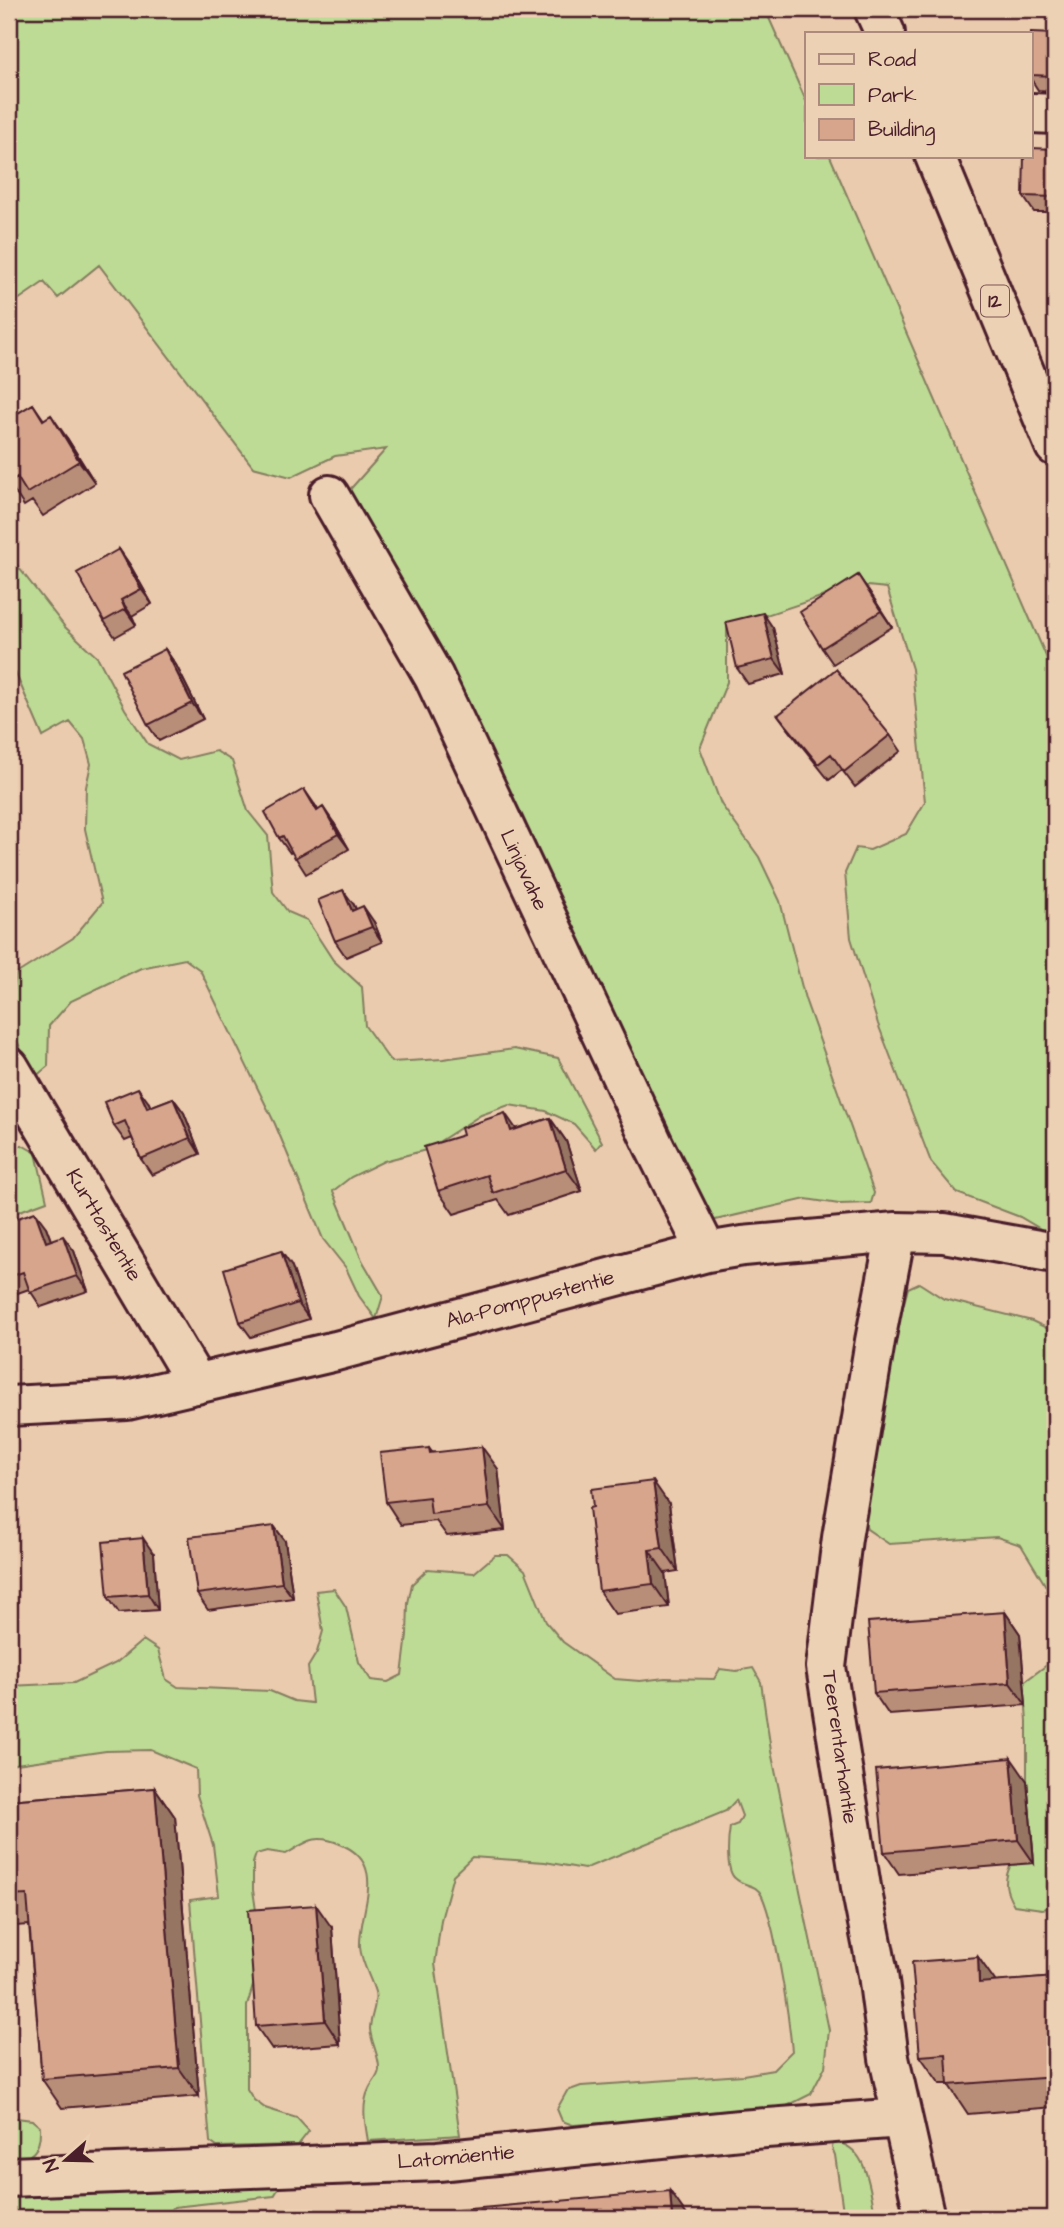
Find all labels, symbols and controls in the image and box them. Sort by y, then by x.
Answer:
legend [805,32,1032,158]
text: Road [868,45,916,74]
text: Park [868,81,917,110]
text: Building [868,115,936,146]
road number: 12 [981,286,1009,316]
street label: Linjavahe [493,825,555,915]
street label: Kurttastentie [59,1163,149,1287]
street label: Ala-Pomppustentie [442,1263,618,1336]
street label: Teerentarhantie [815,1668,865,1826]
north arrow [32,2126,102,2196]
street label: Latomäentie [396,2137,516,2177]
text: N [37,2155,66,2176]

